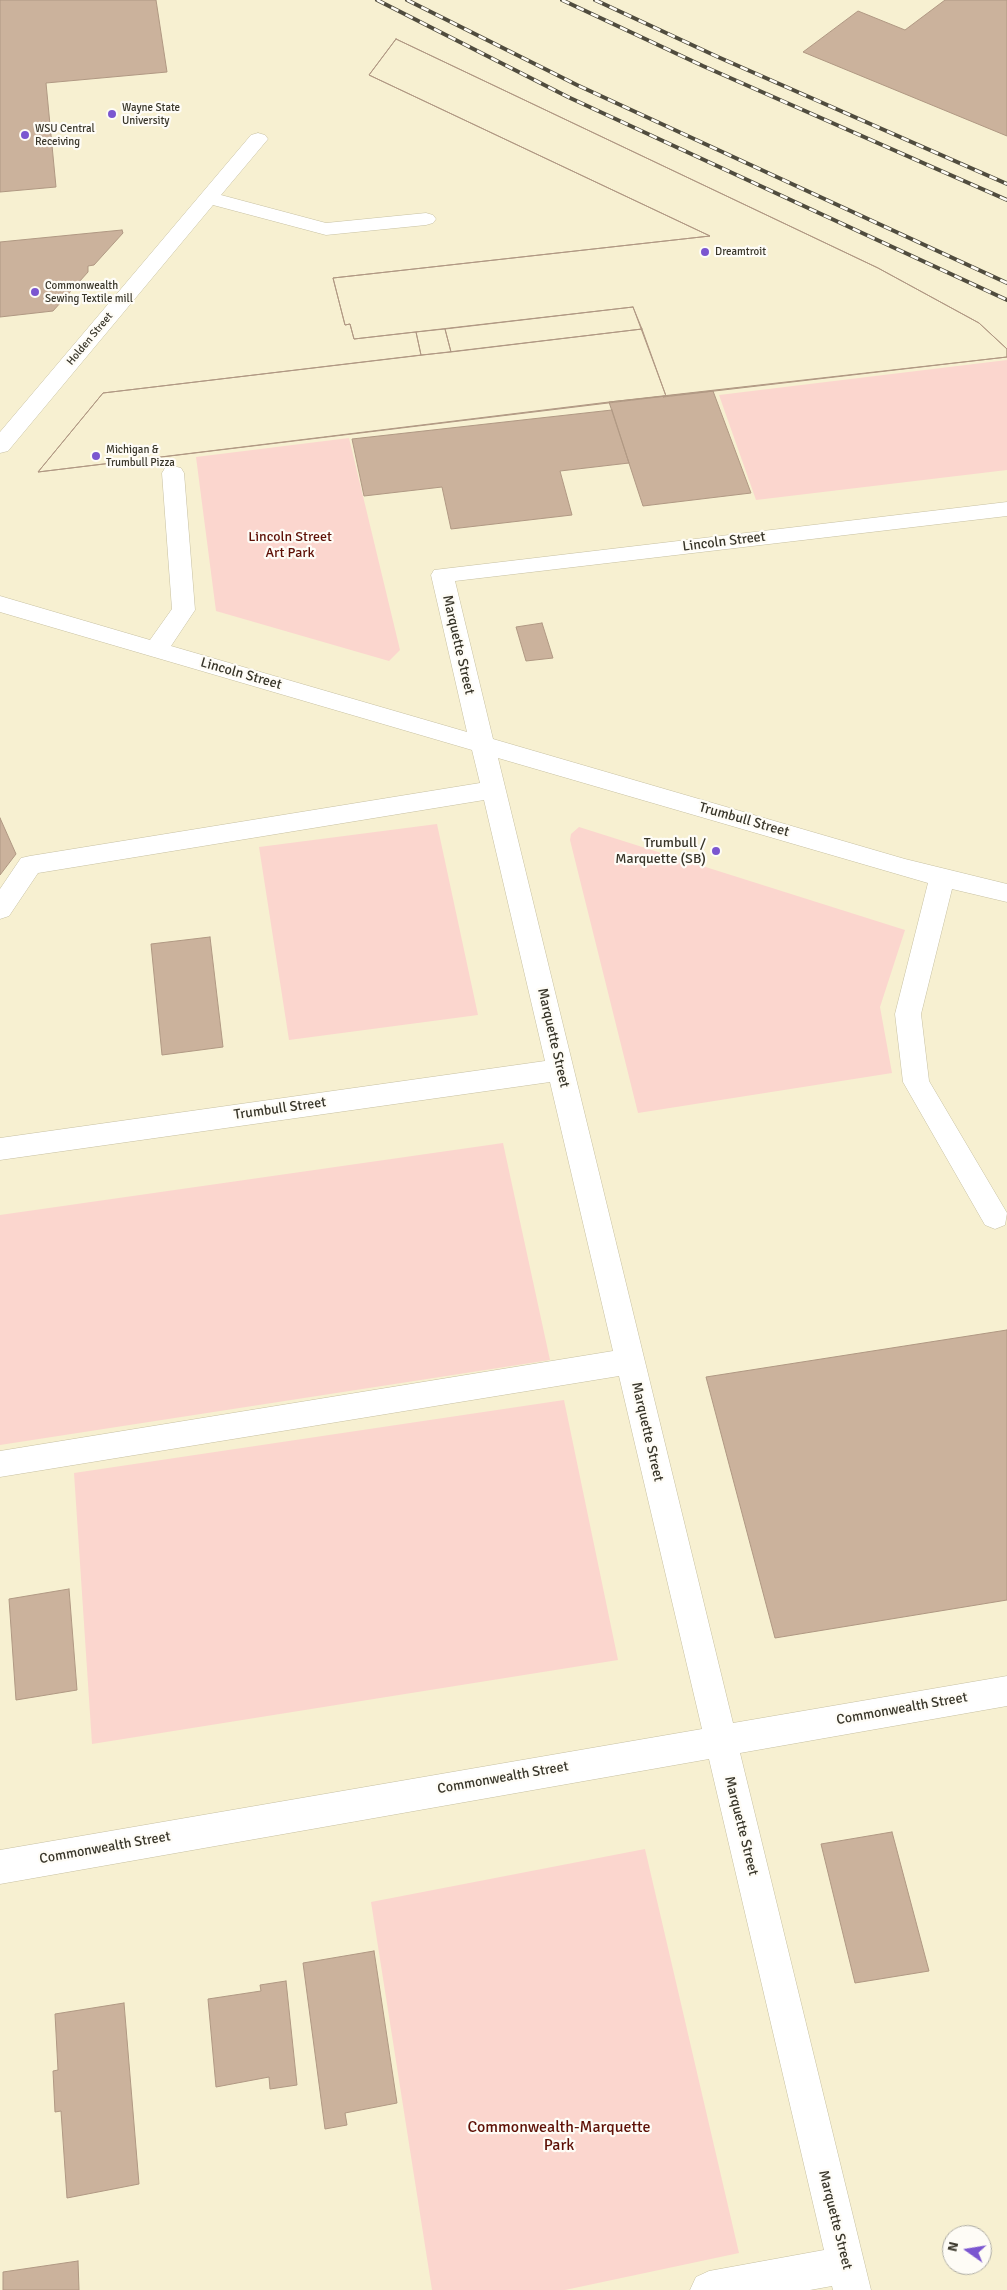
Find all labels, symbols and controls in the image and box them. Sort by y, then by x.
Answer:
place label: Wayne State University [122,101,180,127]
marker: Wayne State University [106,108,118,120]
place label: WSU Central Receiving [35,122,95,148]
marker: WSU Central Receiving [19,129,31,141]
place label: Dreamtroit [715,245,766,259]
marker: Dreamtroit [699,246,711,258]
place label: Commonwealth Sewing Textile mill [45,279,133,305]
marker: Commonwealth Sewing Textile mill [29,286,41,298]
street label: Holden Street [64,310,116,368]
place label: Michigan & Trumbull Pizza [106,443,175,469]
marker: Michigan & Trumbull Pizza [90,450,102,462]
park label: Lincoln Street Art Park [248,529,332,562]
street label: Lincoln Street [681,529,767,555]
street label: Marquette Street [438,594,478,696]
street label: Lincoln Street [199,654,283,694]
street label: Trumbull Street [697,799,791,841]
place label: Trumbull / Marquette (SB) [615,835,706,868]
marker: Trumbull / Marquette (SB) [710,845,722,857]
street label: Marquette Street [533,987,573,1089]
street label: Trumbull Street [233,1094,327,1124]
street label: Marquette Street [627,1381,667,1483]
street label: Commonwealth Street [835,1689,969,1729]
street label: Commonwealth Street [436,1758,570,1798]
street label: Marquette Street [721,1775,761,1877]
street label: Commonwealth Street [38,1828,172,1868]
park label: Commonwealth-Marquette Park [467,2118,651,2156]
street label: Marquette Street [815,2169,855,2271]
north arrow [942,2225,992,2275]
text: N [943,2240,962,2253]

